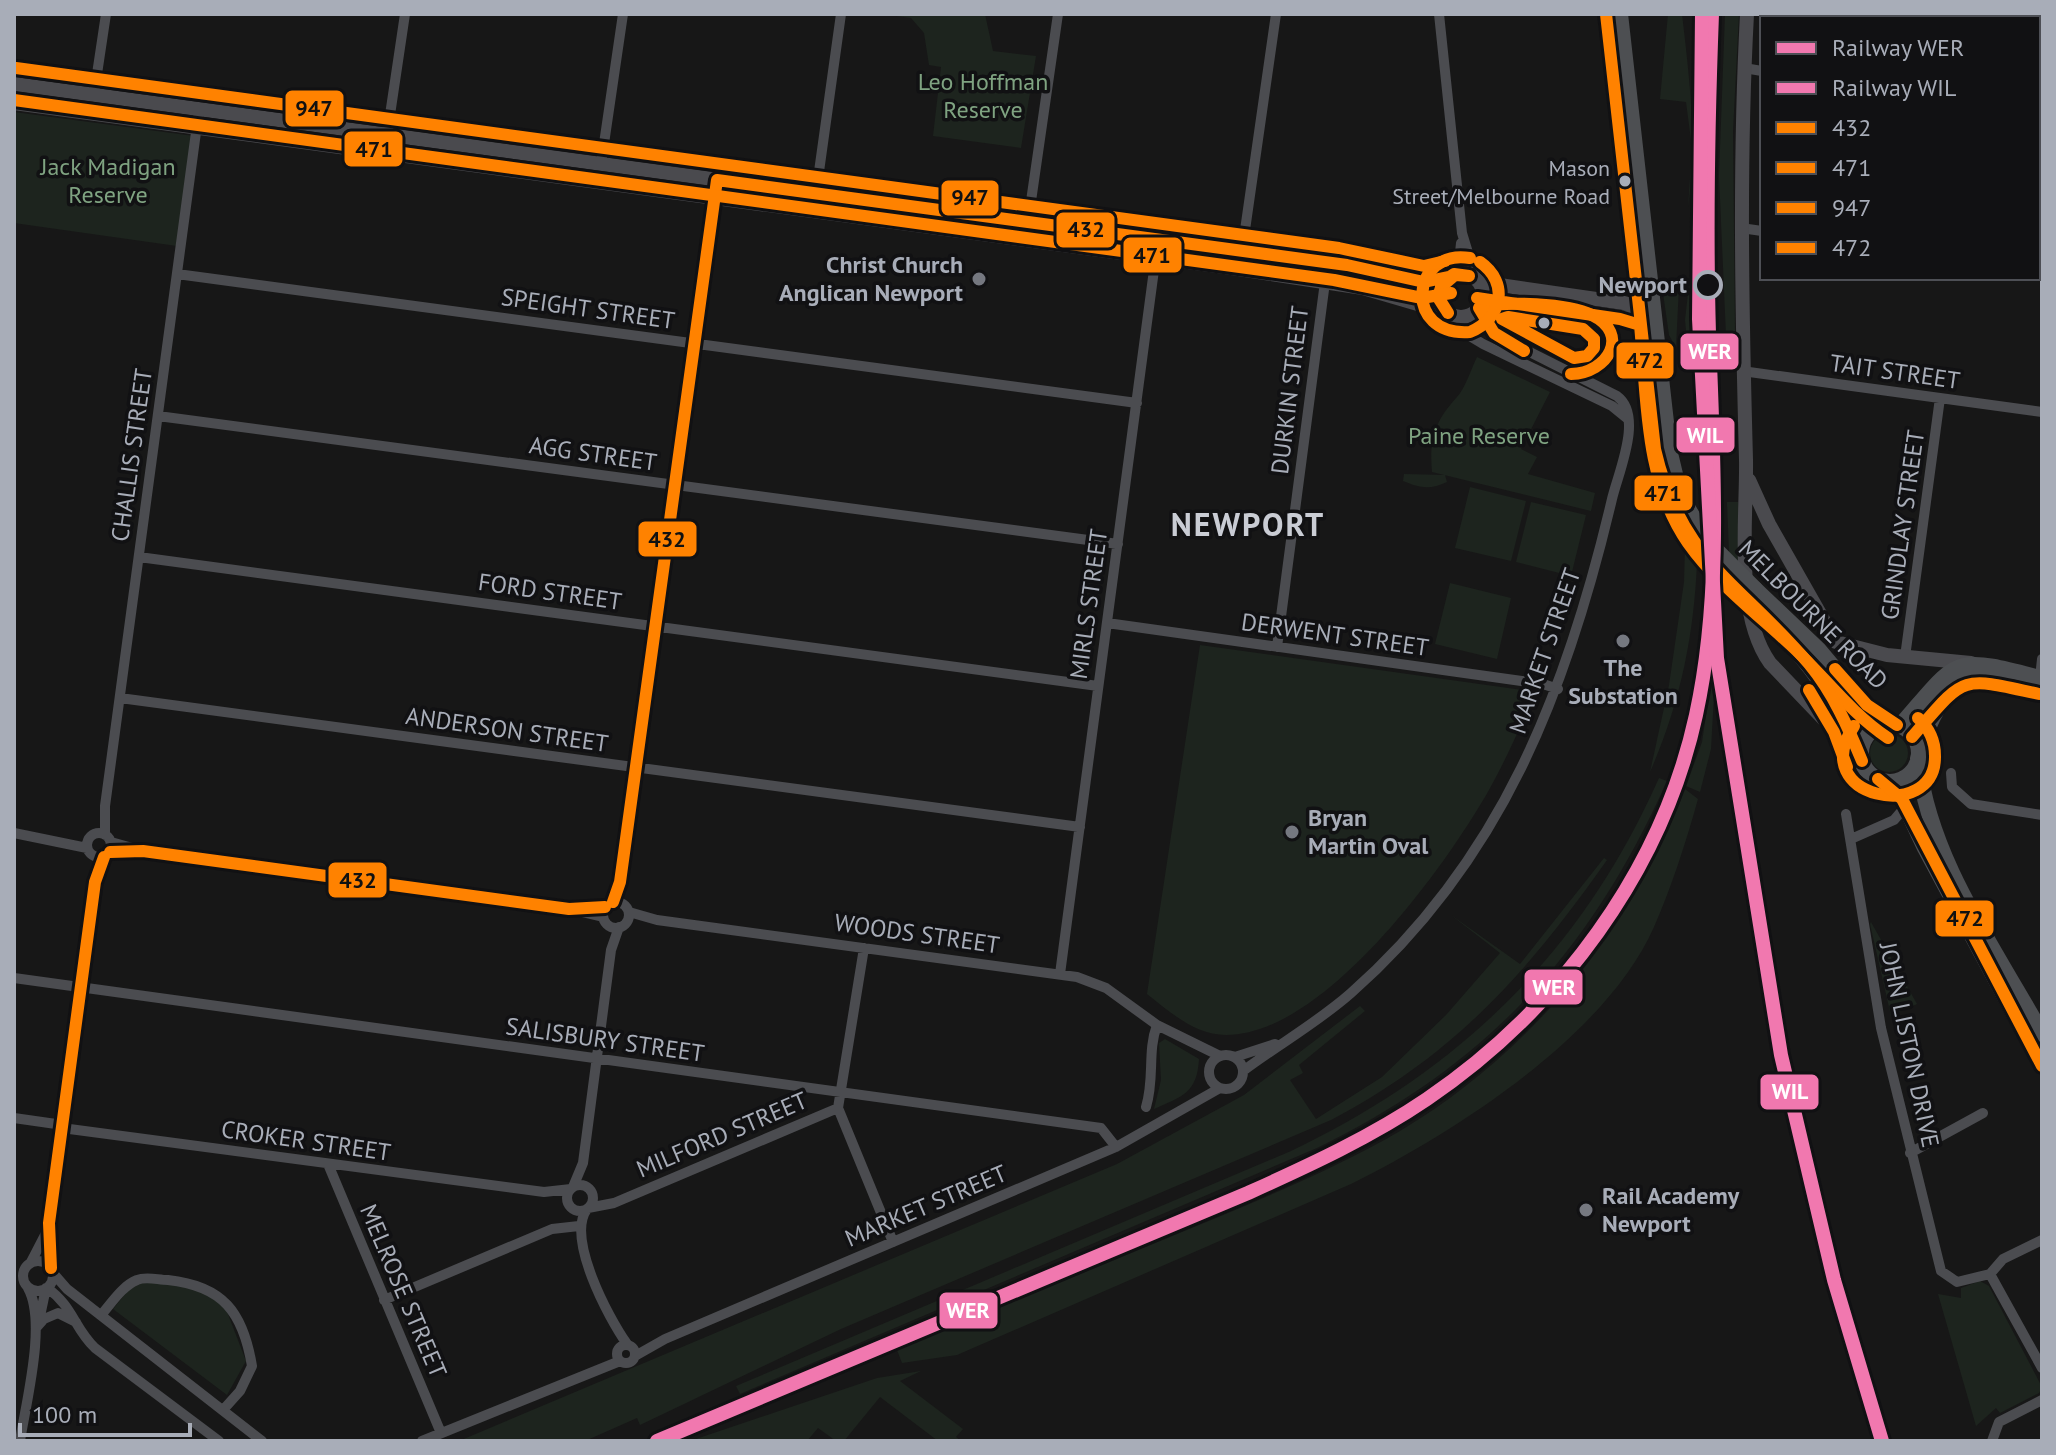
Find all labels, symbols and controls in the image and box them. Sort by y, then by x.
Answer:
legend [1760,16,2040,280]
text: Railway WER [1832,32,1964,63]
park label: Leo Hoffman Reserve [918,66,1048,125]
text: Railway WIL [1832,72,1956,103]
line badge: 947 [284,89,345,128]
text: 947 [295,94,333,122]
text: 432 [1832,112,1871,143]
line badge: 471 [343,130,404,168]
text: 471 [355,135,393,163]
park label: Jack Madigan Reserve [39,151,176,210]
text: 471 [1832,152,1871,183]
place label: Mason Street/Melbourne Road [1392,154,1610,210]
marker: Mason Street/Melbourne Road [1617,173,1633,189]
line badge: 947 [940,179,1000,217]
text: 947 [951,183,989,211]
text: 947 [1832,192,1871,223]
line badge: 432 [1055,211,1116,249]
text: 432 [1067,215,1105,243]
text: 472 [1832,232,1871,263]
line badge: 471 [1122,236,1183,274]
text: 471 [1133,241,1171,269]
place label: Christ Church Anglican Newport [779,249,964,308]
place label: Newport [1598,269,1688,300]
marker: Christ Church Anglican Newport [970,270,988,288]
marker: Newport [1694,271,1722,299]
street label: SPEIGHT STREET [499,281,677,336]
street label: DURKIN STREET [1264,304,1315,476]
unlabelled marker [1536,315,1552,331]
line badge: WER [1679,332,1740,371]
text: WER [1688,337,1732,365]
line badge: 472 [1615,341,1675,380]
text: 472 [1626,346,1664,374]
street label: TAIT STREET [1828,347,1962,396]
street label: CHALLIS STREET [104,367,159,543]
line badge: WIL [1675,416,1736,454]
park label: Paine Reserve [1408,420,1550,451]
text: WIL [1687,421,1724,449]
street label: GRINDLAY STREET [1874,428,1931,622]
street label: AGG STREET [527,429,659,478]
line badge: 471 [1633,474,1694,512]
text: 471 [1644,479,1682,507]
district label: NEWPORT [1171,503,1325,545]
line badge: 432 [637,520,698,558]
text: 432 [648,525,686,553]
street label: MIRLS STREET [1063,527,1114,681]
street label: MELBOURNE ROAD [1732,533,1895,696]
street label: MARKET STREET [1502,564,1587,738]
street label: FORD STREET [476,566,624,617]
street label: DERWENT STREET [1239,606,1431,663]
marker: The Substation [1614,632,1632,650]
place label: The Substation [1568,652,1678,711]
street label: ANDERSON STREET [404,700,610,759]
place label: Bryan Martin Oval [1308,802,1429,861]
marker: Bryan Martin Oval [1283,823,1301,841]
line badge: 432 [327,861,388,899]
text: 432 [339,866,377,894]
line badge: 472 [1934,899,1995,938]
text: 472 [1946,904,1984,932]
street label: WOODS STREET [832,907,1002,960]
street label: JOHN LISTON DRIVE [1872,939,1946,1150]
line badge: WER [1523,968,1584,1006]
text: WER [1532,973,1576,1001]
street label: SALISBURY STREET [504,1010,706,1069]
line badge: WIL [1759,1073,1820,1111]
text: WIL [1772,1077,1809,1105]
street label: MILFORD STREET [632,1085,812,1185]
street label: CROKER STREET [219,1113,393,1168]
street label: MARKET STREET [840,1157,1011,1254]
place label: Rail Academy Newport [1602,1180,1740,1239]
street label: MELROSE STREET [353,1199,454,1382]
marker: Rail Academy Newport [1577,1201,1595,1219]
line badge: WER [938,1291,999,1330]
text: WER [946,1296,990,1324]
scale bar [20,1387,190,1437]
text: 100 m [32,1399,97,1430]

